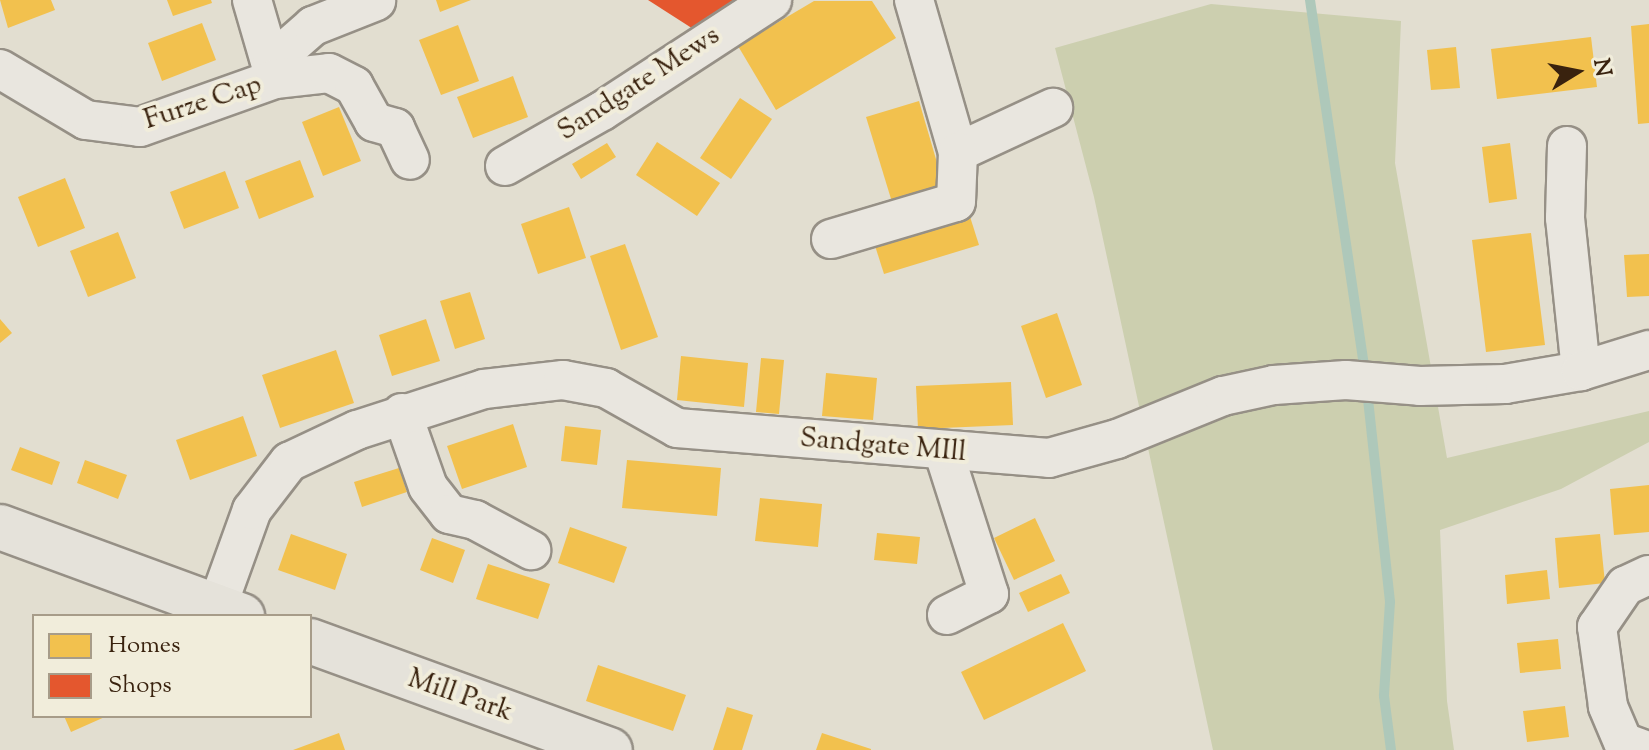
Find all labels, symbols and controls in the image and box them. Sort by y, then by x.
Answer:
street label: Sandgate Mews [552,19,726,149]
north arrow [1537,32,1617,112]
text: N [1583,56,1618,79]
street label: Furze Cap [140,68,266,138]
street label: Sandgate MIll [798,422,968,470]
legend [32,614,312,718]
text: Homes [108,629,180,663]
street label: Mill Park [403,662,517,730]
text: Shops [108,669,172,703]

